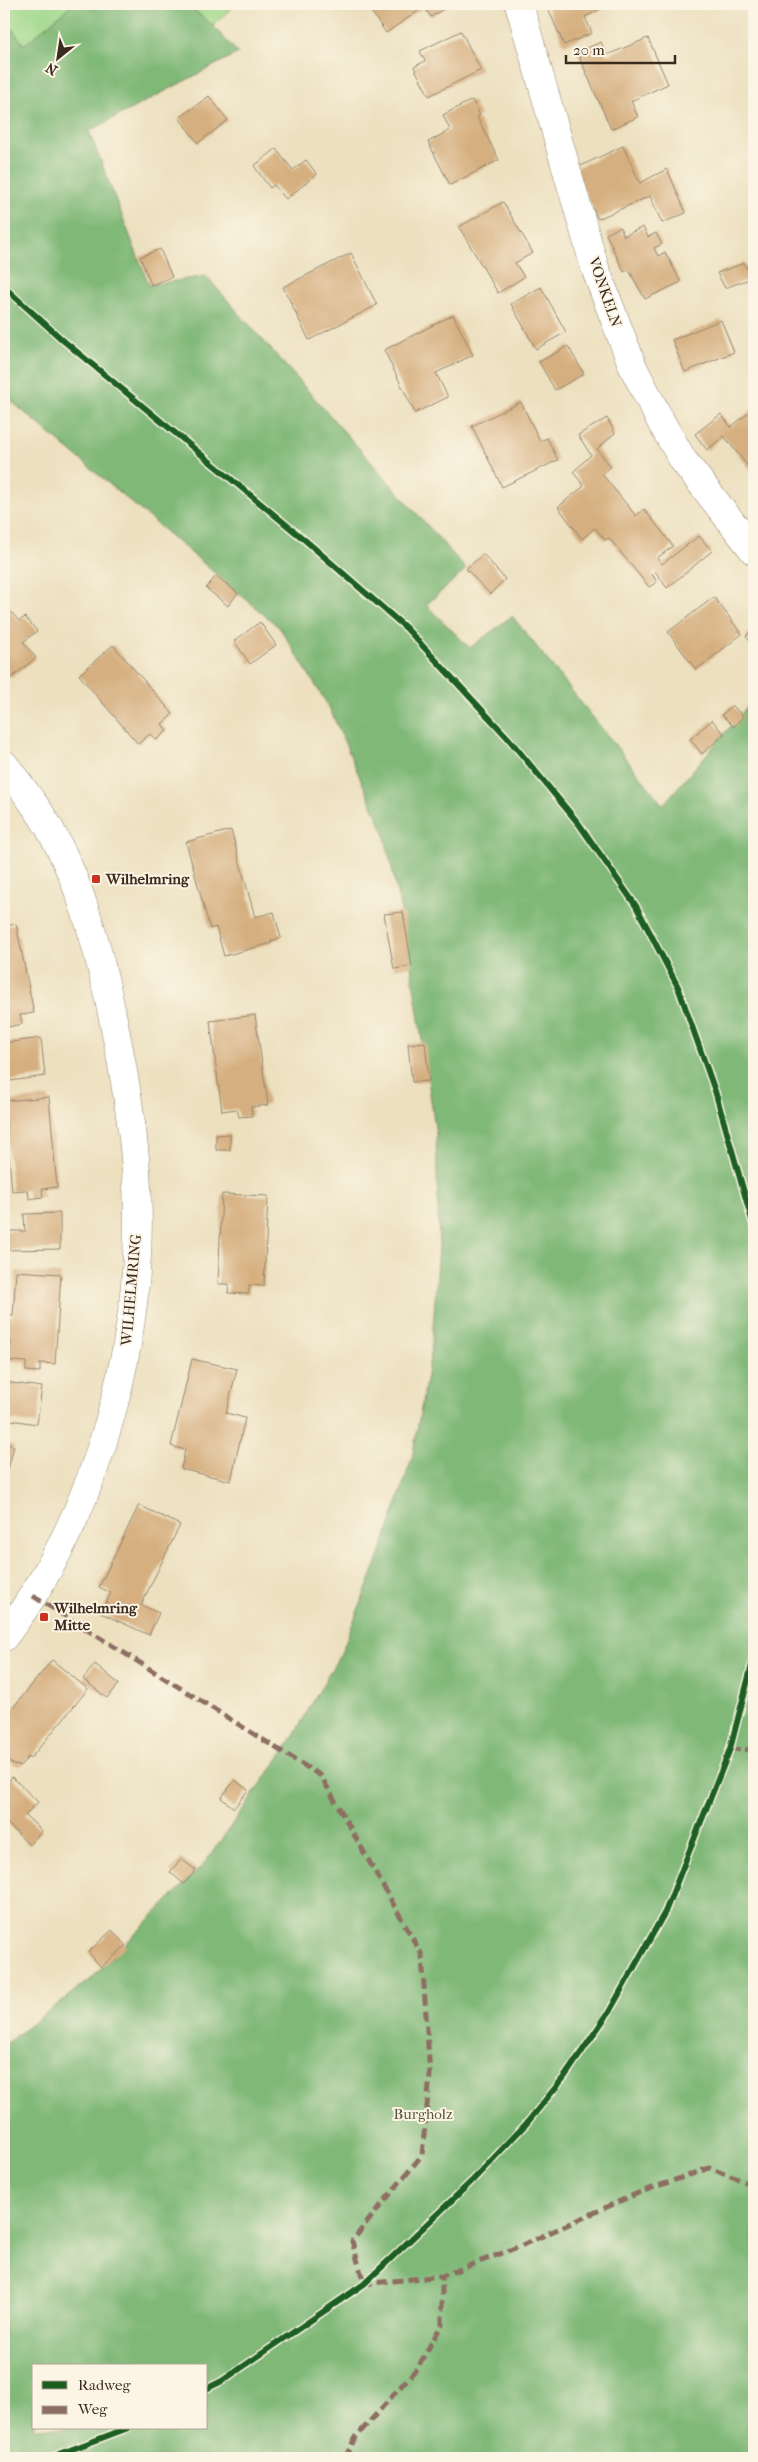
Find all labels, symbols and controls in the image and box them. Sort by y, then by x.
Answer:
north arrow [32,32,82,82]
scale bar [566,32,674,64]
text: 20 m [573,41,605,59]
text: N [43,59,61,79]
street label: VONKELN [584,254,626,330]
place label: Wilhelmring [105,870,190,888]
marker: Wilhelmring [90,873,102,885]
street label: WILHELMRING [117,1233,145,1348]
place label: Wilhelmring Mitte [53,1599,138,1634]
marker: Wilhelmring Mitte [38,1611,50,1623]
park label: Burgholz [393,2105,453,2123]
legend [32,2364,208,2430]
text: Radweg [78,2376,131,2394]
text: Weg [77,2400,108,2418]

